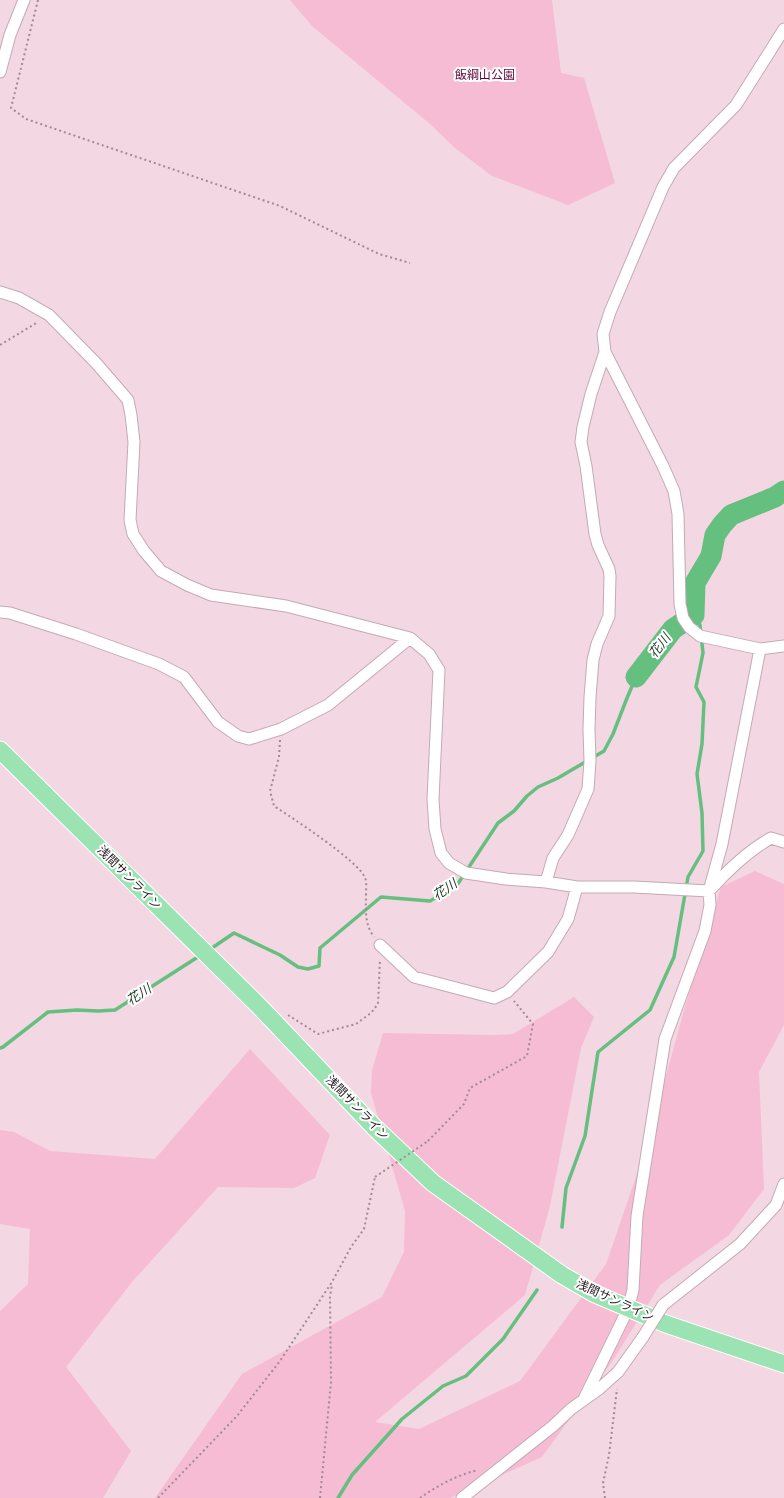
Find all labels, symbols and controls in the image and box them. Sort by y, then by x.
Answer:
park label: 飯綱山公園 [455,68,515,83]
water label: 花川 [646,629,675,661]
street label: 浅間サンライン [94,843,164,913]
water label: 花川 [430,875,462,904]
water label: 花川 [124,980,156,1009]
street label: 浅間サンライン [322,1073,392,1143]
street label: 浅間サンライン [574,1276,656,1326]

